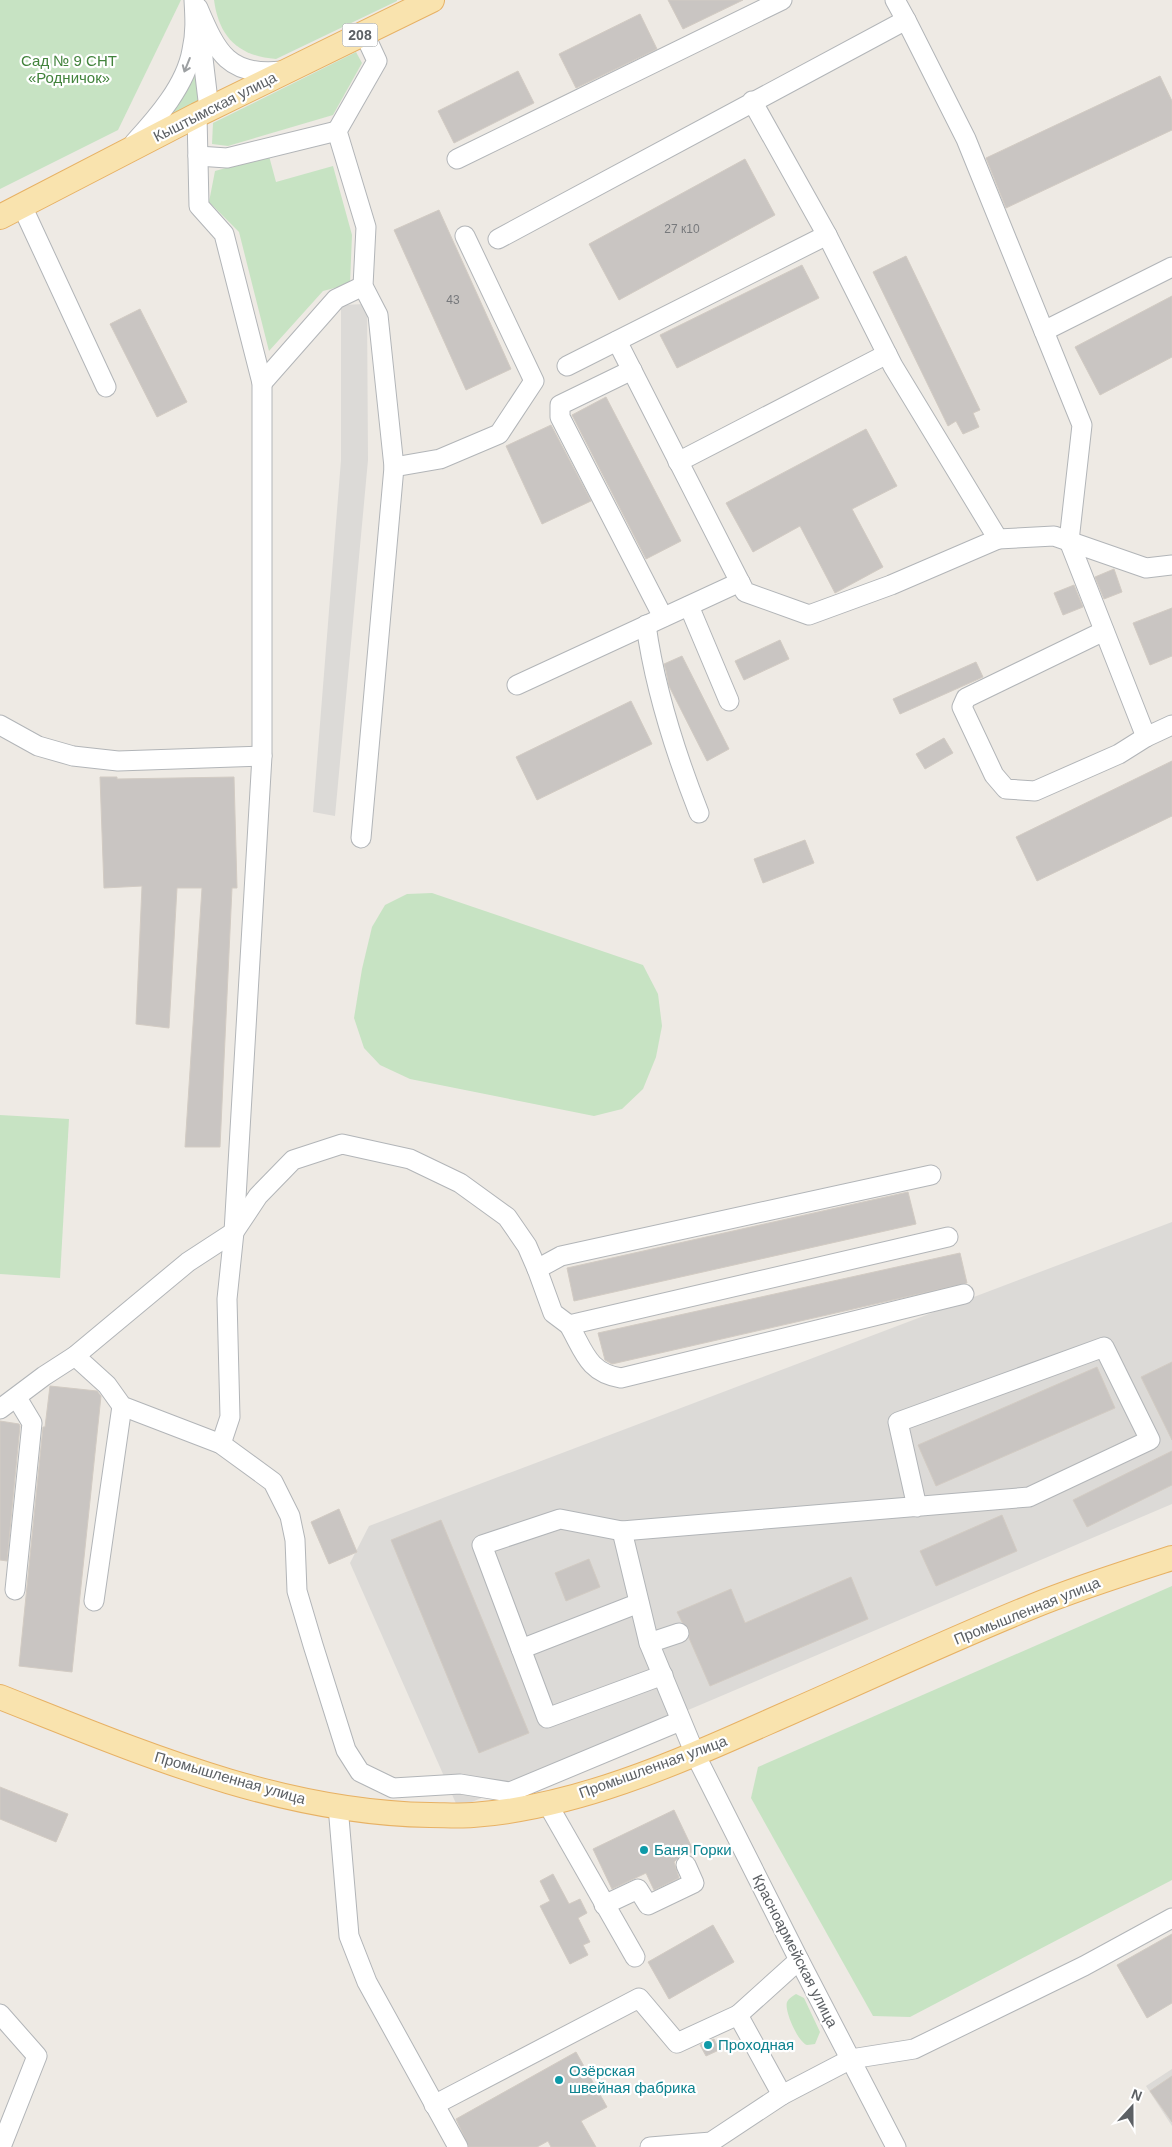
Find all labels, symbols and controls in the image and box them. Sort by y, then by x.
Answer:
road number: 208 [342,24,378,46]
park label: Сад № 9 СНТ «Родничок» [21,52,117,86]
one-way arrow [181,57,191,72]
street label: Кыштымская улица [150,68,280,145]
house number: 27 к10 [664,222,700,236]
house number: 43 [446,293,460,307]
street label: Промышленная улица [951,1573,1103,1648]
street label: Промышленная улица [577,1732,730,1801]
street label: Промышленная улица [153,1748,308,1807]
place label: Баня Горки [654,1841,732,1858]
marker: Баня Горки [638,1844,650,1856]
street label: Красноармейская улица [749,1871,842,2031]
place label: Проходная [718,2036,794,2053]
marker: Проходная [702,2039,714,2051]
place label: Озёрская швейная фабрика [569,2062,696,2096]
marker: Озёрская швейная фабрика [553,2074,565,2086]
north arrow [1107,2082,1157,2132]
text: N [1129,2086,1144,2104]

